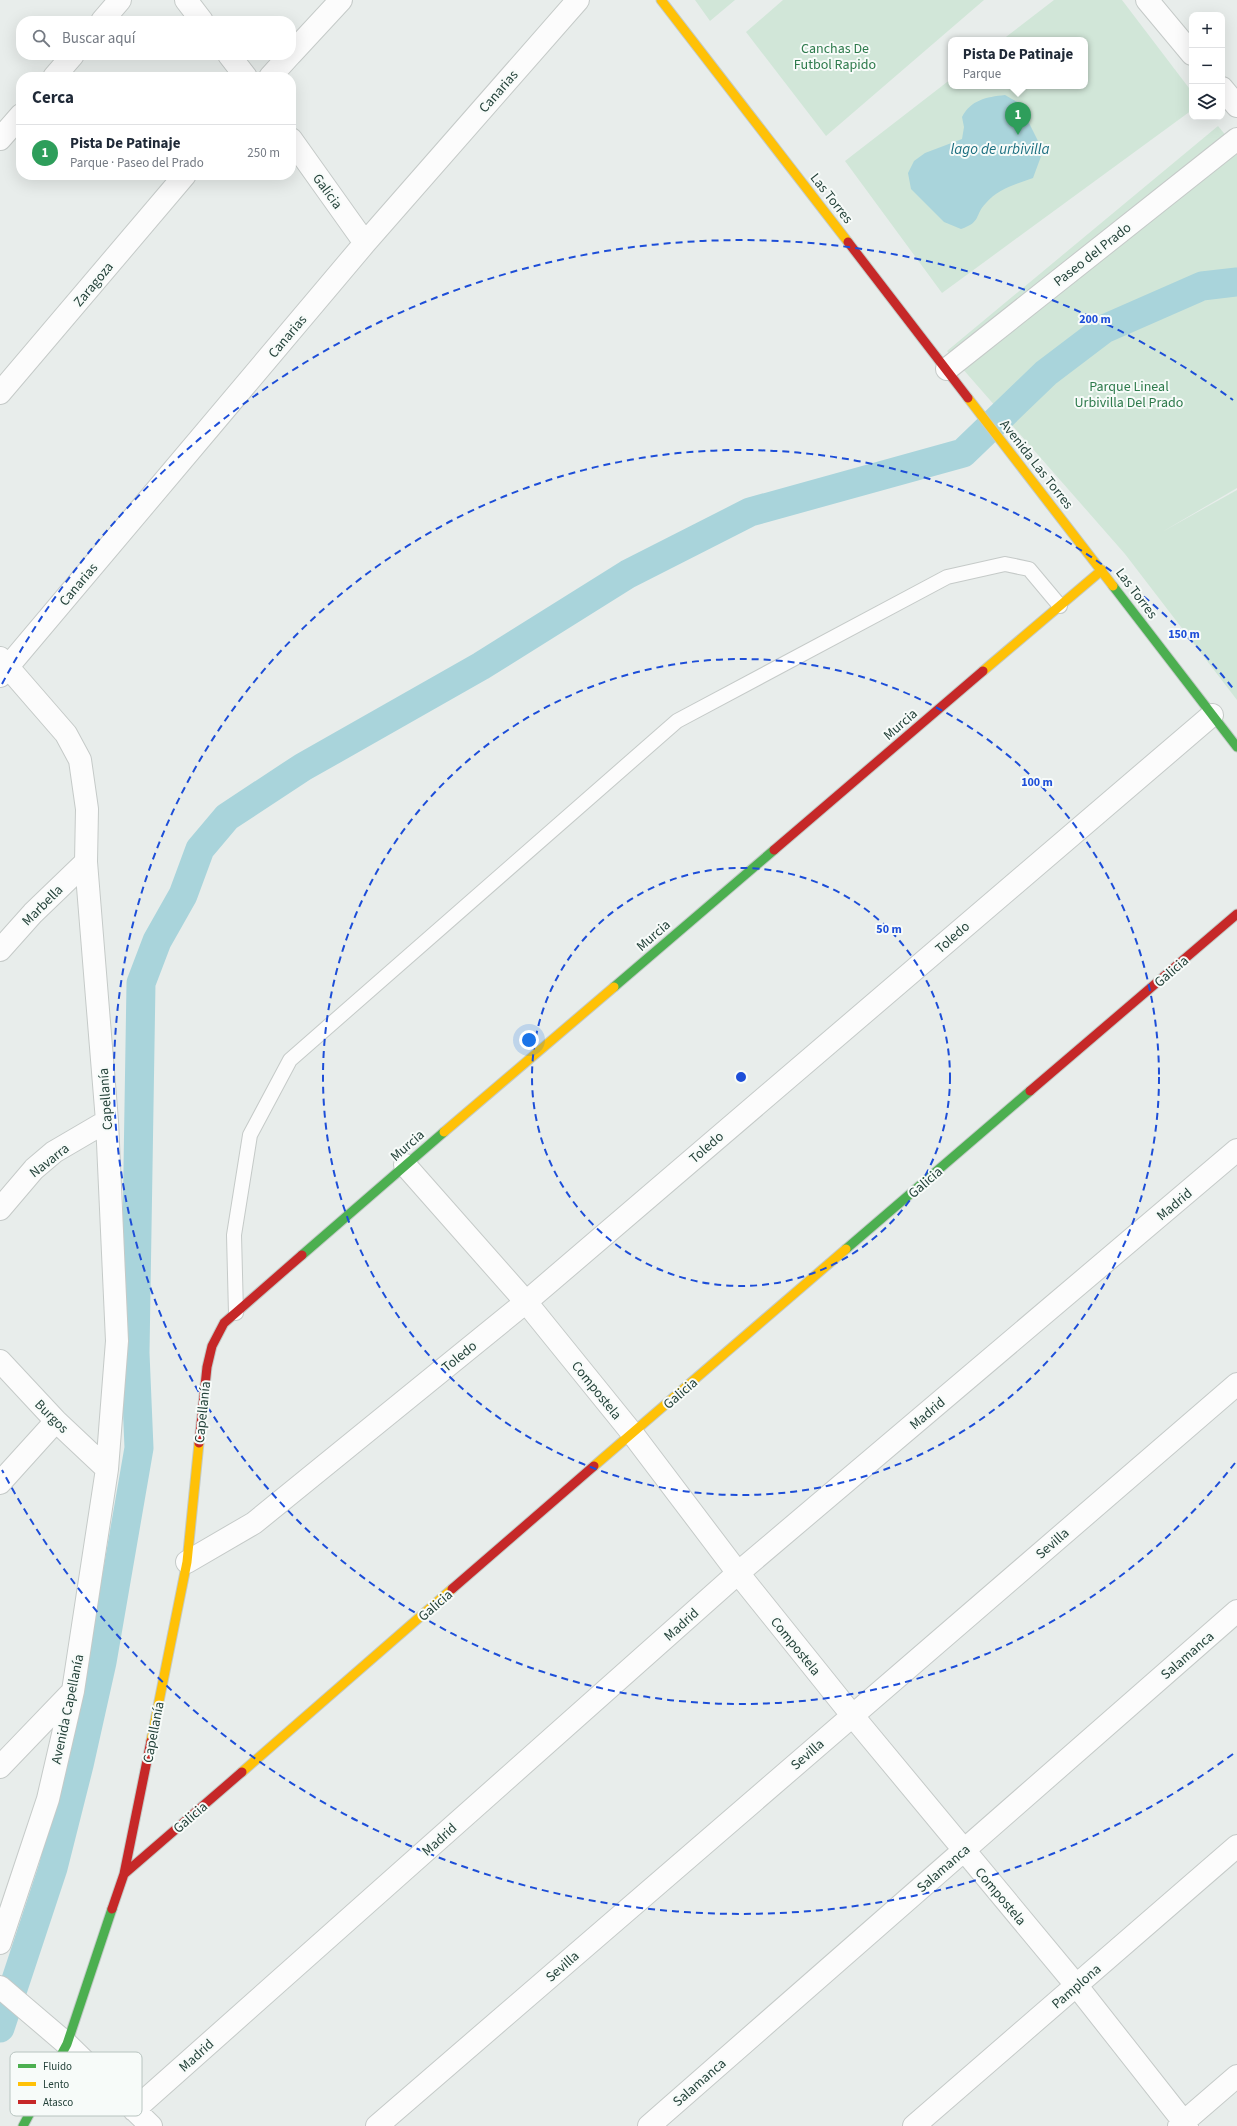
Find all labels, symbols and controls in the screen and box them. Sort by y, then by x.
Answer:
map controls [1189,12,1225,120]
button: + [1189,12,1225,48]
search box [16,16,296,60]
icon: search [30,27,52,49]
text: Buscar aquí [62,28,135,49]
popup [948,37,1088,89]
park label: Canchas De Futbol Rapido [794,39,876,75]
text: Pista De Patinaje [963,44,1073,65]
button: − [1189,48,1225,84]
text: Parque [963,65,1001,83]
street label: Canarias [474,66,523,117]
button: layers [1189,84,1225,120]
text: Cerca [32,86,74,110]
pin: 1 [1005,102,1031,135]
text: Pista De Patinaje [70,133,180,154]
water label: lago de urbivilla [951,139,1049,160]
text: 1 [42,144,48,162]
text: 250 m [247,144,280,162]
text: Parque · Paseo del Prado [70,154,204,172]
street label: Las Torres [805,169,857,228]
street label: Galicia [307,170,347,213]
street label: Paseo del Prado [1050,218,1136,291]
street label: Zaragoza [69,258,118,311]
street label: Canarias [264,311,312,363]
text: 200 m [1079,311,1111,328]
park label: Parque Lineal Urbivilla Del Prado [1075,377,1183,413]
street label: Avenida Las Torres [995,416,1078,514]
street label: Canarias [55,559,103,611]
street label: Las Torres [1110,564,1162,623]
text: 150 m [1168,626,1200,643]
street label: Murcia [879,704,922,745]
text: 100 m [1021,774,1053,791]
street label: Marbella [18,881,68,931]
street label: Murcia [632,915,675,956]
street label: Toledo [931,917,974,958]
text: 50 m [876,921,902,938]
street label: Galicia [1150,951,1193,992]
your location [519,1030,539,1050]
street label: Capellanía [94,1067,118,1131]
centre of rings [734,1070,748,1084]
street label: Murcia [386,1125,429,1166]
street label: Toledo [685,1127,728,1168]
street label: Navarra [25,1139,74,1183]
street label: Galicia [904,1162,947,1203]
street label: Madrid [1152,1184,1197,1226]
street label: Toledo [438,1336,481,1377]
street label: Compostela [566,1357,626,1424]
street label: Galicia [659,1373,702,1414]
street label: Capellanía [190,1380,216,1444]
street label: Madrid [905,1393,950,1435]
street label: Burgos [30,1395,73,1438]
street label: Sevilla [1032,1524,1074,1564]
street label: Galicia [414,1585,457,1626]
street label: Madrid [660,1604,704,1646]
street label: Compostela [765,1613,825,1680]
street label: Salamanca [1157,1627,1219,1685]
street label: Avenida Capellanía [47,1652,89,1766]
street label: Capellanía [138,1700,170,1765]
street label: Sevilla [787,1735,829,1775]
street label: Galicia [169,1797,212,1838]
street label: Madrid [418,1819,462,1861]
street label: Salamanca [913,1840,975,1898]
street label: Compostela [970,1863,1030,1930]
street label: Sevilla [542,1947,584,1987]
street label: Pamplona [1048,1960,1106,2014]
street label: Madrid [175,2035,219,2077]
legend [10,2052,142,2116]
street label: Salamanca [669,2054,731,2112]
text: Fluido [43,2059,72,2074]
text: Lento [43,2077,69,2092]
text: Atasco [43,2095,73,2110]

